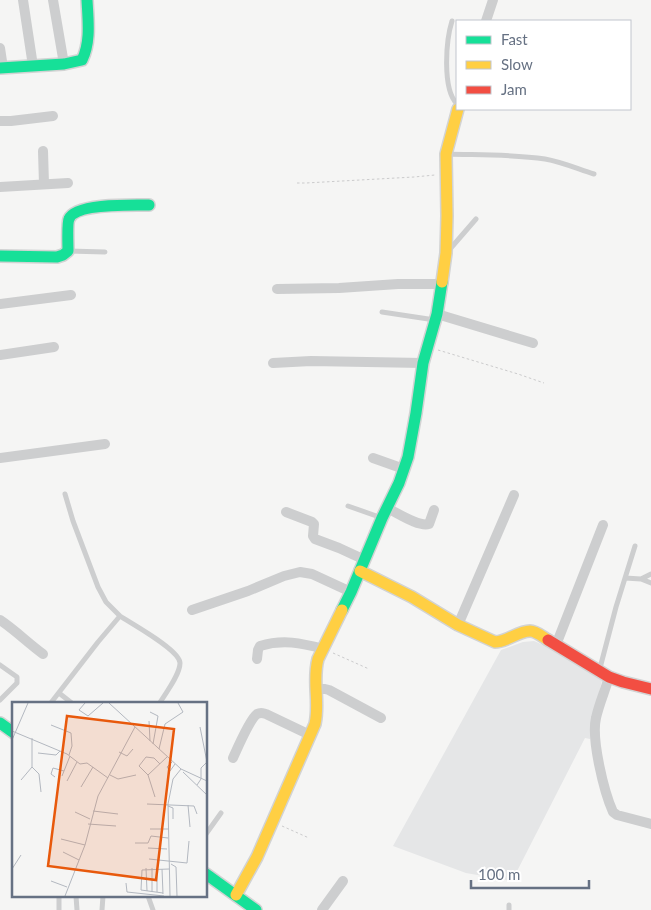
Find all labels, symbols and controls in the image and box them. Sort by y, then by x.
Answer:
legend [456,20,631,110]
text: Fast [501,30,528,48]
text: Slow [501,55,533,73]
text: Jam [501,80,527,98]
inset map [12,702,208,898]
scale bar [471,858,588,890]
text: 100 m [478,865,520,883]

